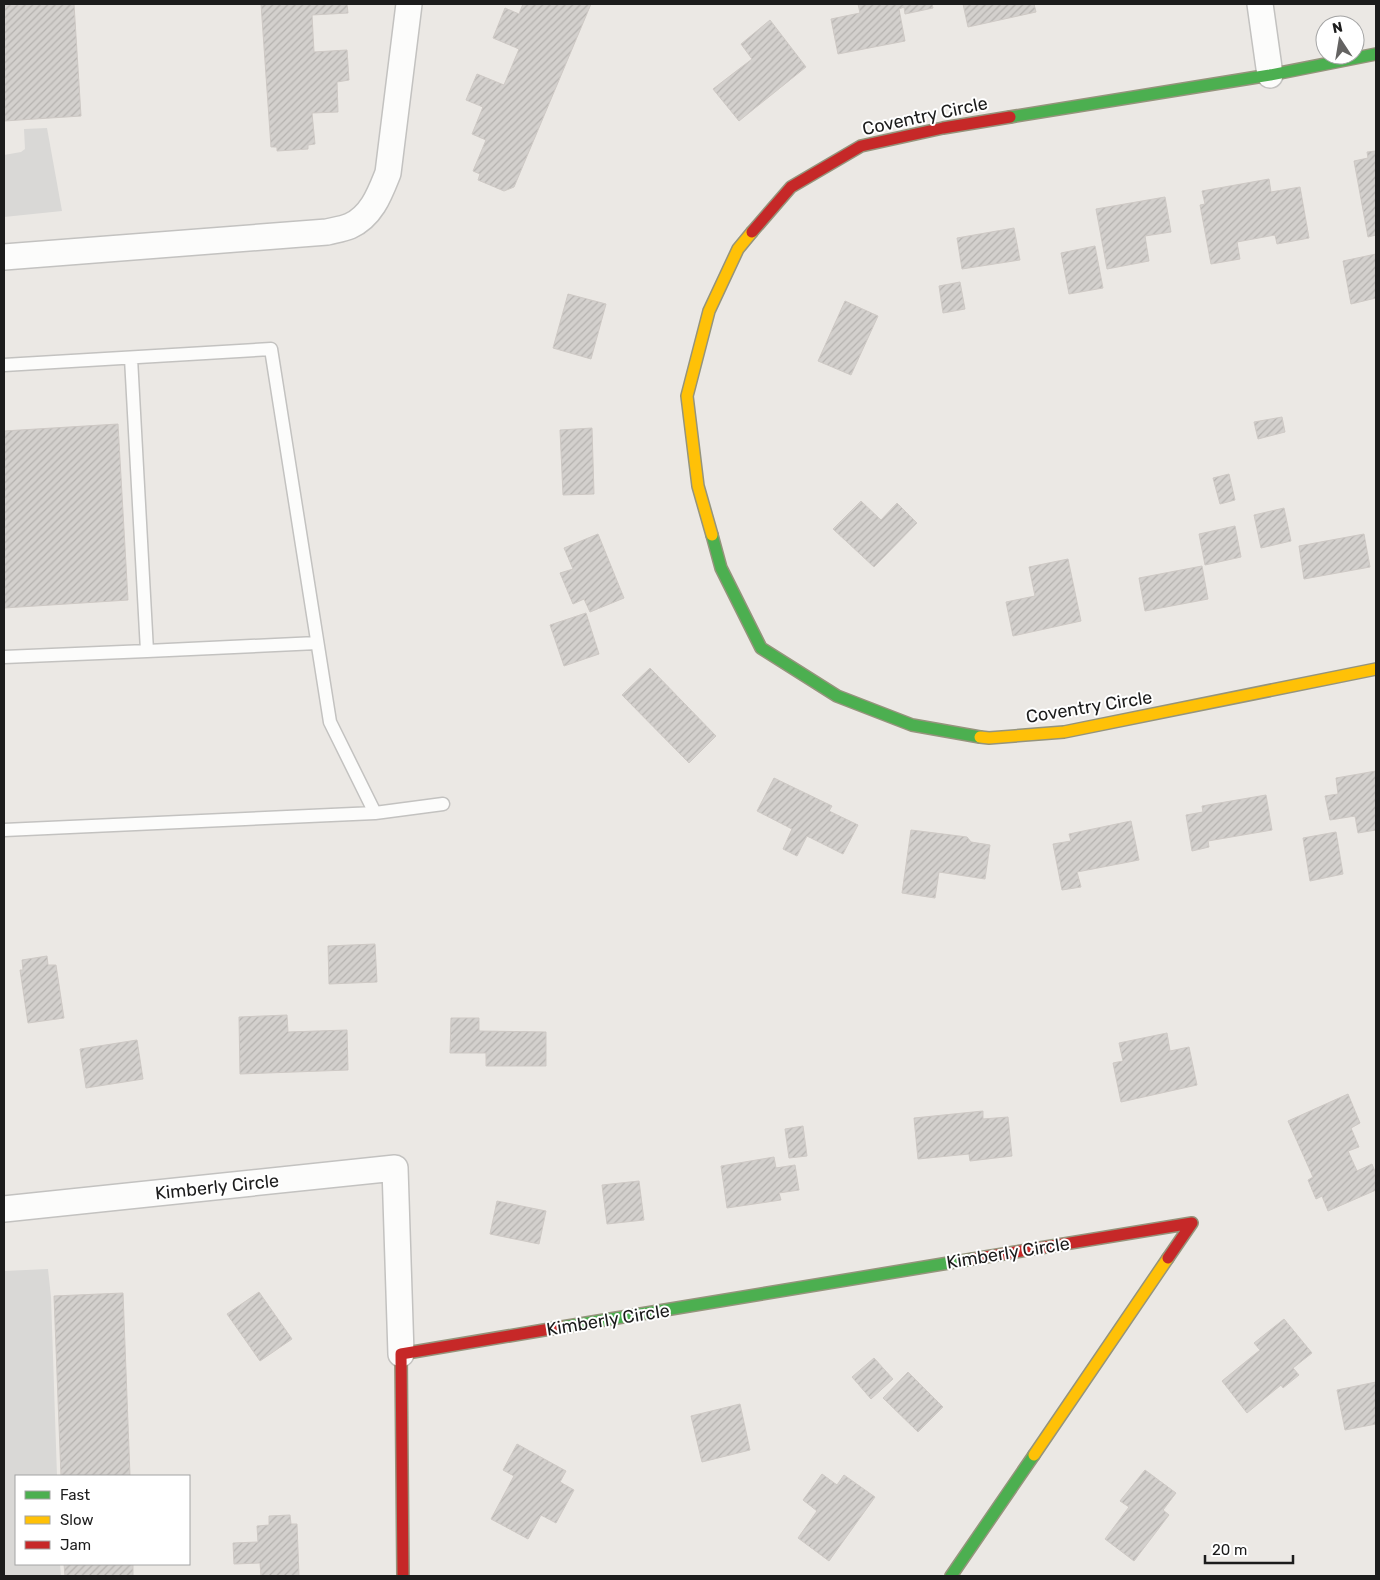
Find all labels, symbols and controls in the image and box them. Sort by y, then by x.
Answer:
north arrow [1315,15,1365,65]
text: N [1331,18,1344,37]
street label: Coventry Circle [860,92,990,140]
street label: Coventry Circle [1024,686,1154,728]
street label: Kimberly Circle [154,1170,280,1204]
street label: Kimberly Circle [945,1232,1071,1274]
street label: Kimberly Circle [545,1299,671,1341]
legend [15,1475,190,1565]
text: Fast [60,1486,90,1504]
text: Slow [60,1511,93,1529]
scale bar [1205,1532,1292,1564]
text: Jam [60,1536,91,1554]
text: 20 m [1212,1541,1247,1559]

